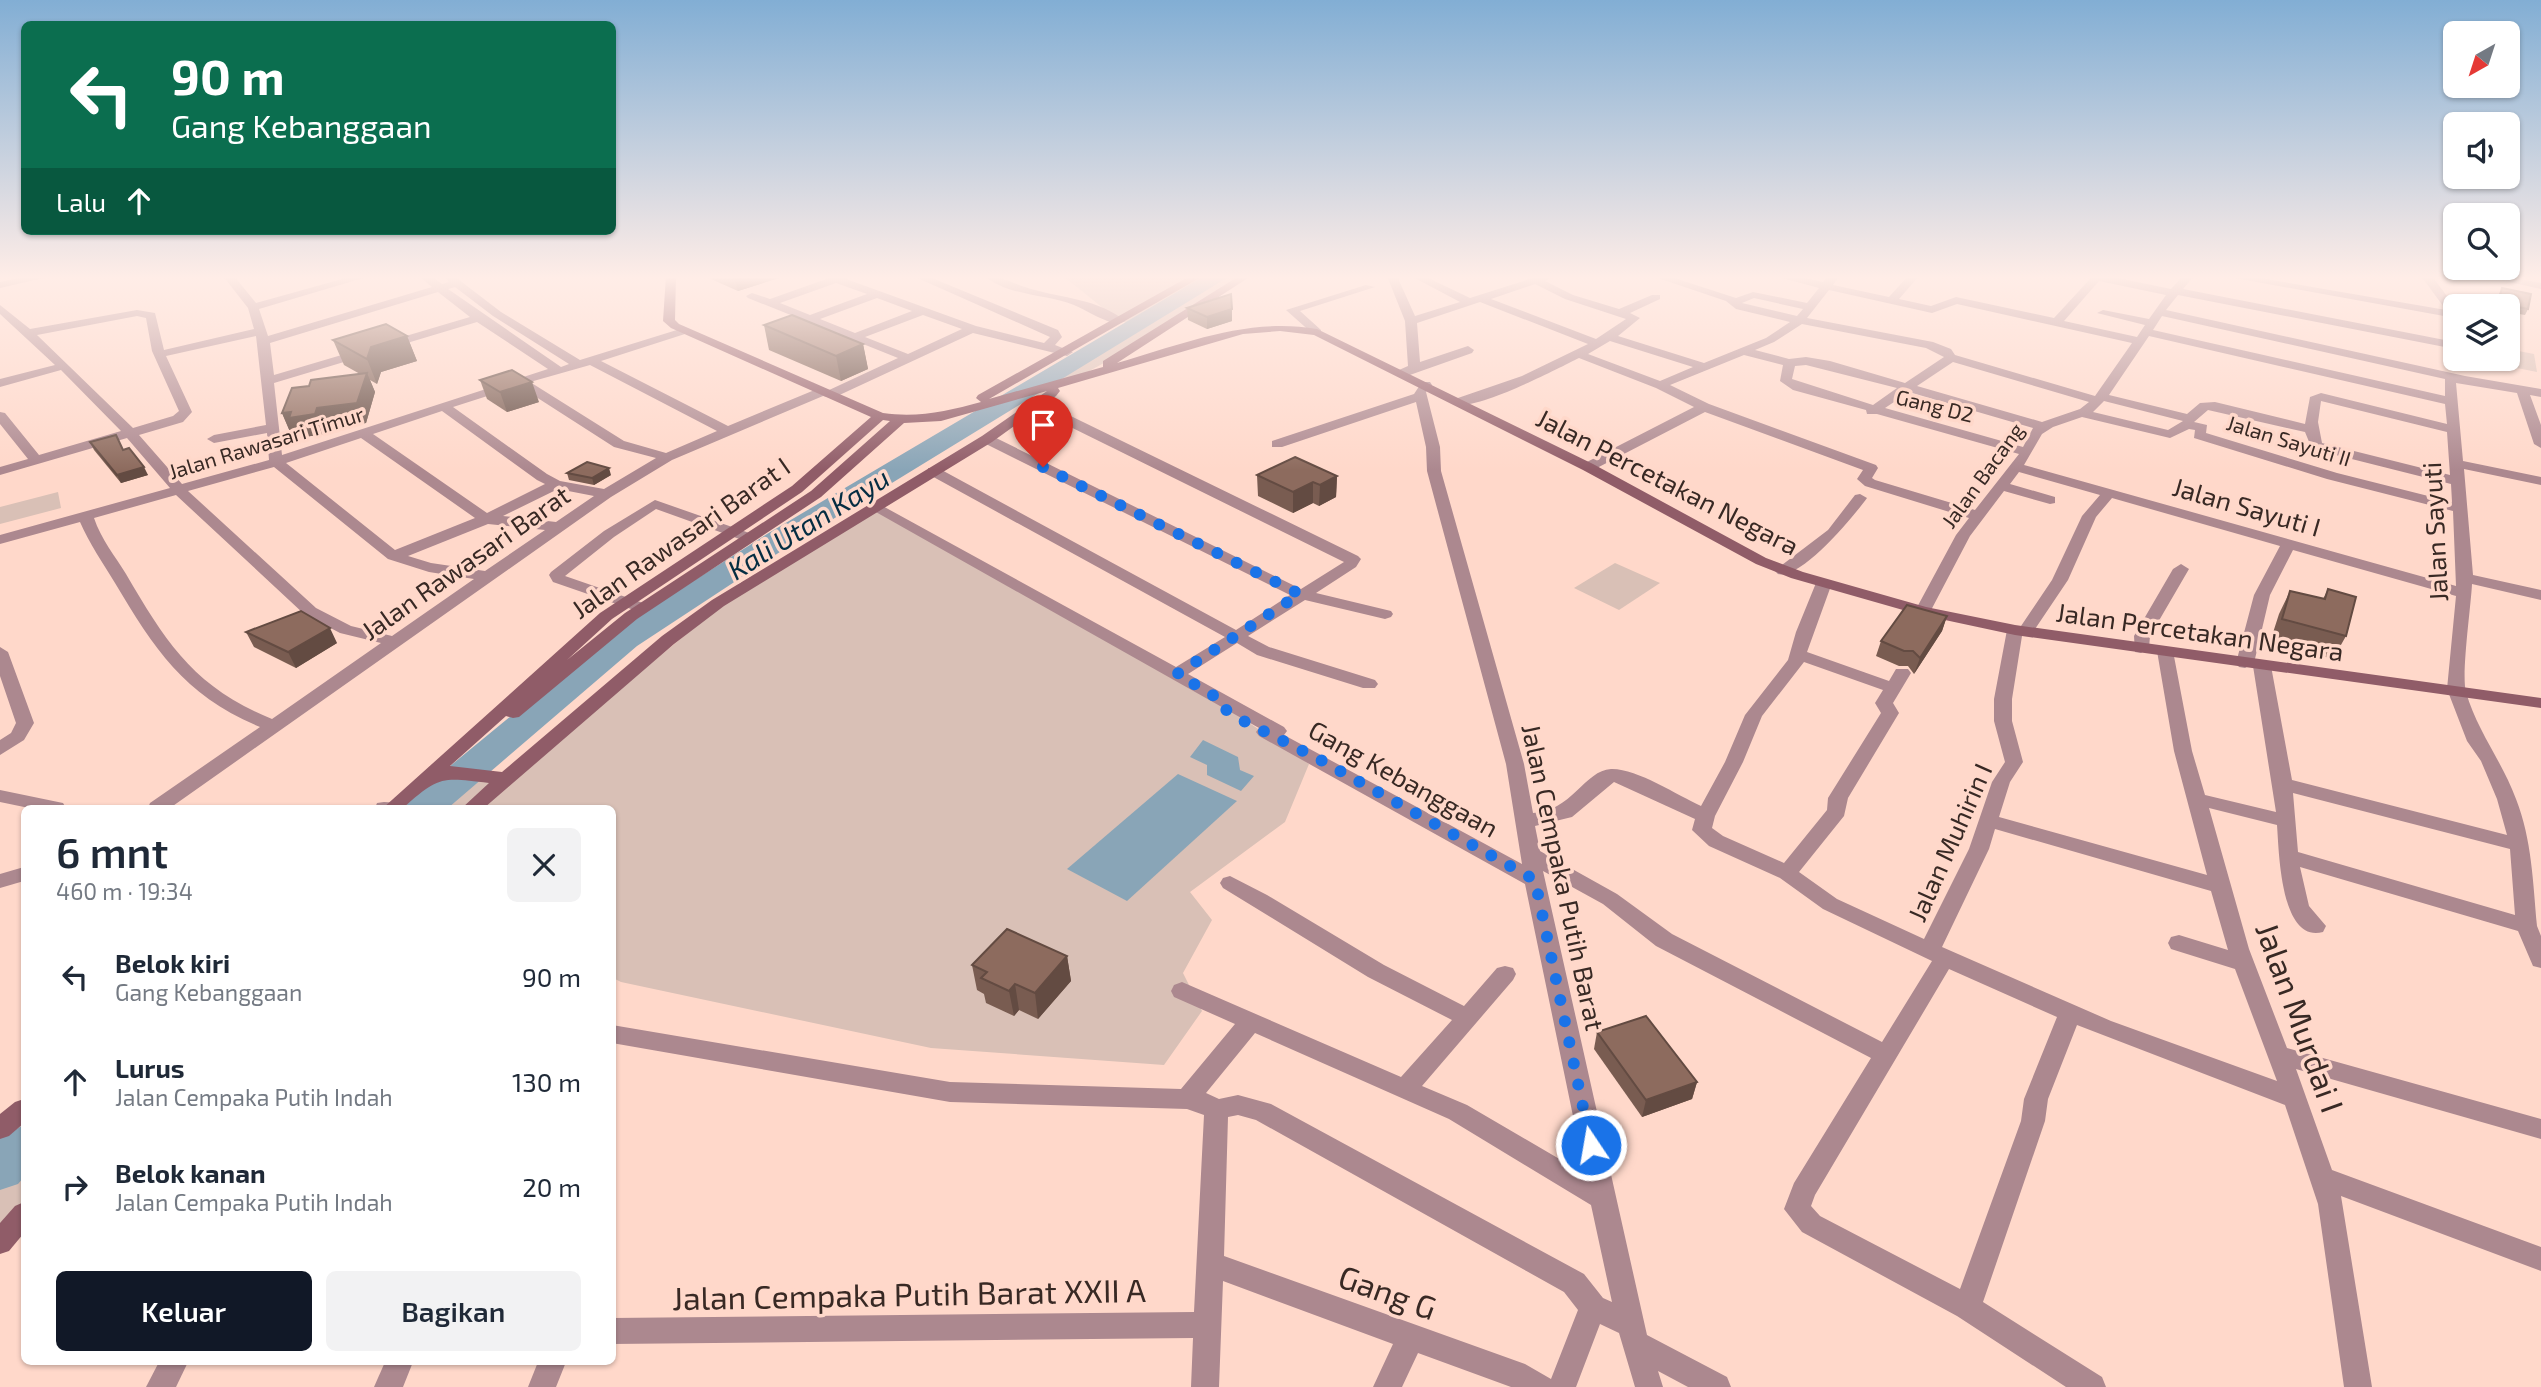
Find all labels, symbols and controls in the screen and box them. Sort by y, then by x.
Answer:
north arrow [2443,21,2520,98]
map controls [2443,21,2520,371]
text: 90 m [171,46,285,105]
icon: left [56,49,147,140]
text: Gang Kebanggaan [171,106,432,144]
button: sound [2443,112,2520,189]
icon: ahead [120,182,158,220]
text: Lalu [56,186,106,217]
button: search [2443,203,2520,280]
button: layers [2443,294,2520,371]
street label: Gang D2 [1894,383,1976,427]
pin [1013,395,1073,467]
street label: Jalan Rawasari Timur [165,400,367,484]
street label: Jalan Percetakan Negara [1532,401,1804,561]
icon: arrive [1024,406,1062,444]
street label: Jalan Sayuti II [2224,409,2354,471]
street label: Jalan Bacang [1936,417,2029,532]
street label: Jalan Rawasari Barat I [565,450,795,624]
water label: Kali Utan Kayu [721,460,895,586]
street label: Jalan Sayuti [2415,461,2453,603]
street label: Jalan Sayuti I [2169,470,2325,542]
street label: Jalan Rawasari Barat [355,478,575,646]
street label: Jalan Percetakan Negara [2054,595,2346,667]
street label: Gang Kebanggaan [1304,713,1504,843]
street label: Jalan Cempaka Putih Barat [1516,721,1612,1033]
street label: Jalan Muhirin I [1900,758,1998,926]
text: 6 mnt [56,826,168,876]
button: close [507,828,581,902]
text: 460 m · 19:34 [56,877,193,905]
street label: Jalan Murdai I [2249,917,2353,1117]
text: Belok kiri [115,947,230,978]
icon: left [56,958,94,996]
text: 90 m [522,961,581,992]
text: Gang Kebanggaan [115,978,302,1006]
text: Lurus [115,1052,185,1083]
icon: ahead [56,1063,94,1101]
text: 130 m [512,1066,581,1097]
text: Jalan Cempaka Putih Indah [115,1083,393,1111]
position arrow [1554,1108,1628,1182]
text: Belok kanan [115,1157,266,1188]
icon: right [56,1168,94,1206]
text: 20 m [522,1171,581,1202]
text: Jalan Cempaka Putih Indah [115,1188,393,1216]
street label: Gang G [1334,1256,1442,1326]
street label: Jalan Cempaka Putih Barat XXII A [672,1270,1146,1316]
button: Keluar [56,1271,312,1351]
button: Bagikan [326,1271,581,1351]

